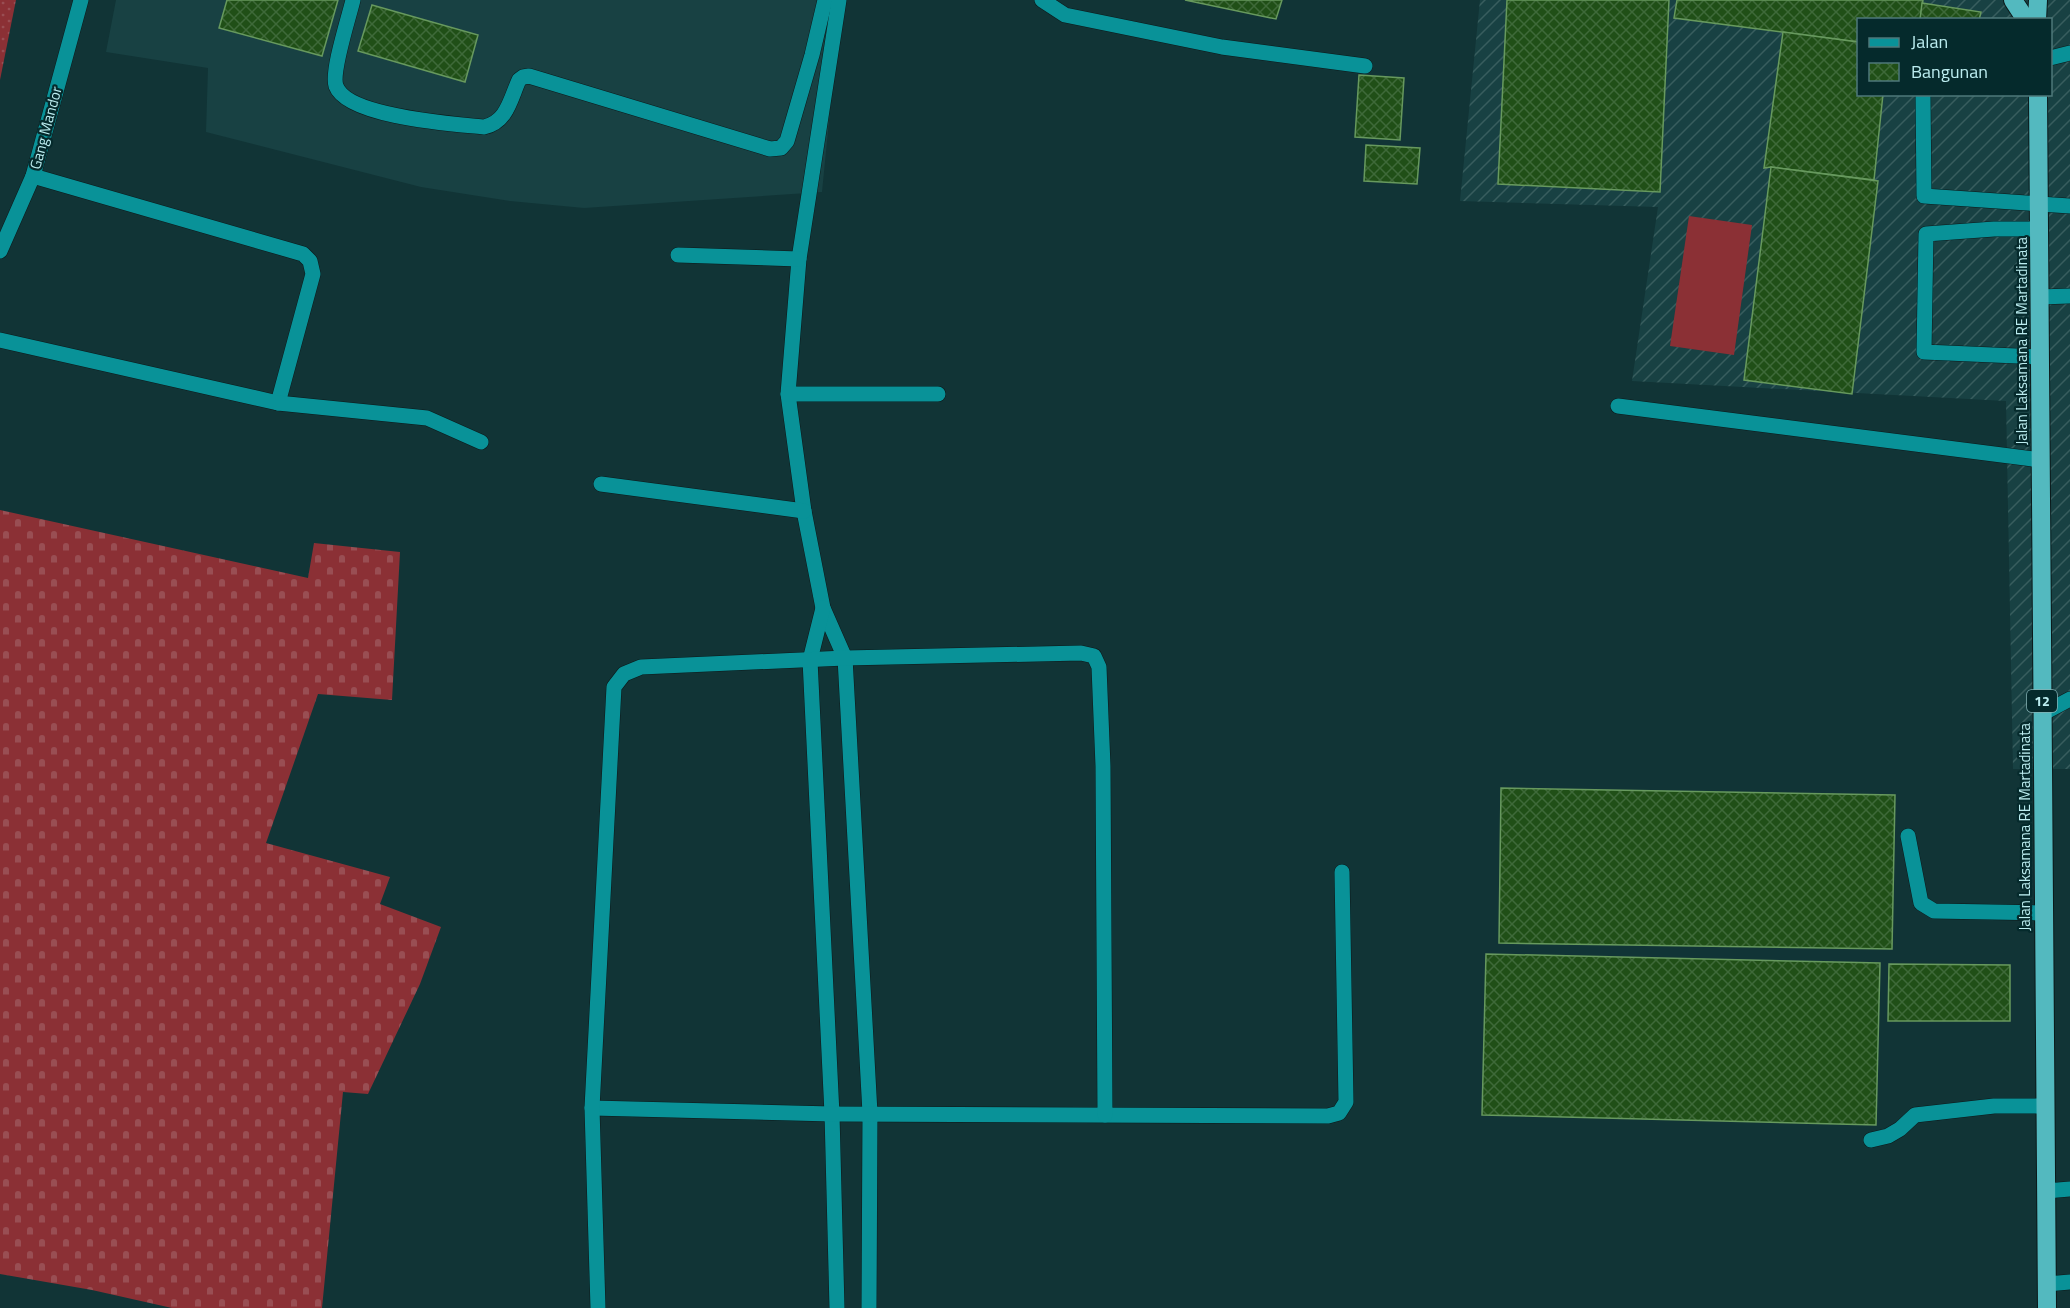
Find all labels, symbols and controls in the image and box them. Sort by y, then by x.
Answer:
legend [1857,18,2052,96]
text: Jalan [1911,28,1948,55]
text: Bangunan [1911,58,1988,85]
street label: Gang Mandor [23,84,68,172]
street label: Jalan Laksamana RE Martadinata [2010,237,2033,445]
road number: 12 [2027,690,2057,712]
street label: Jalan Laksamana RE Martadinata [2013,723,2036,931]

